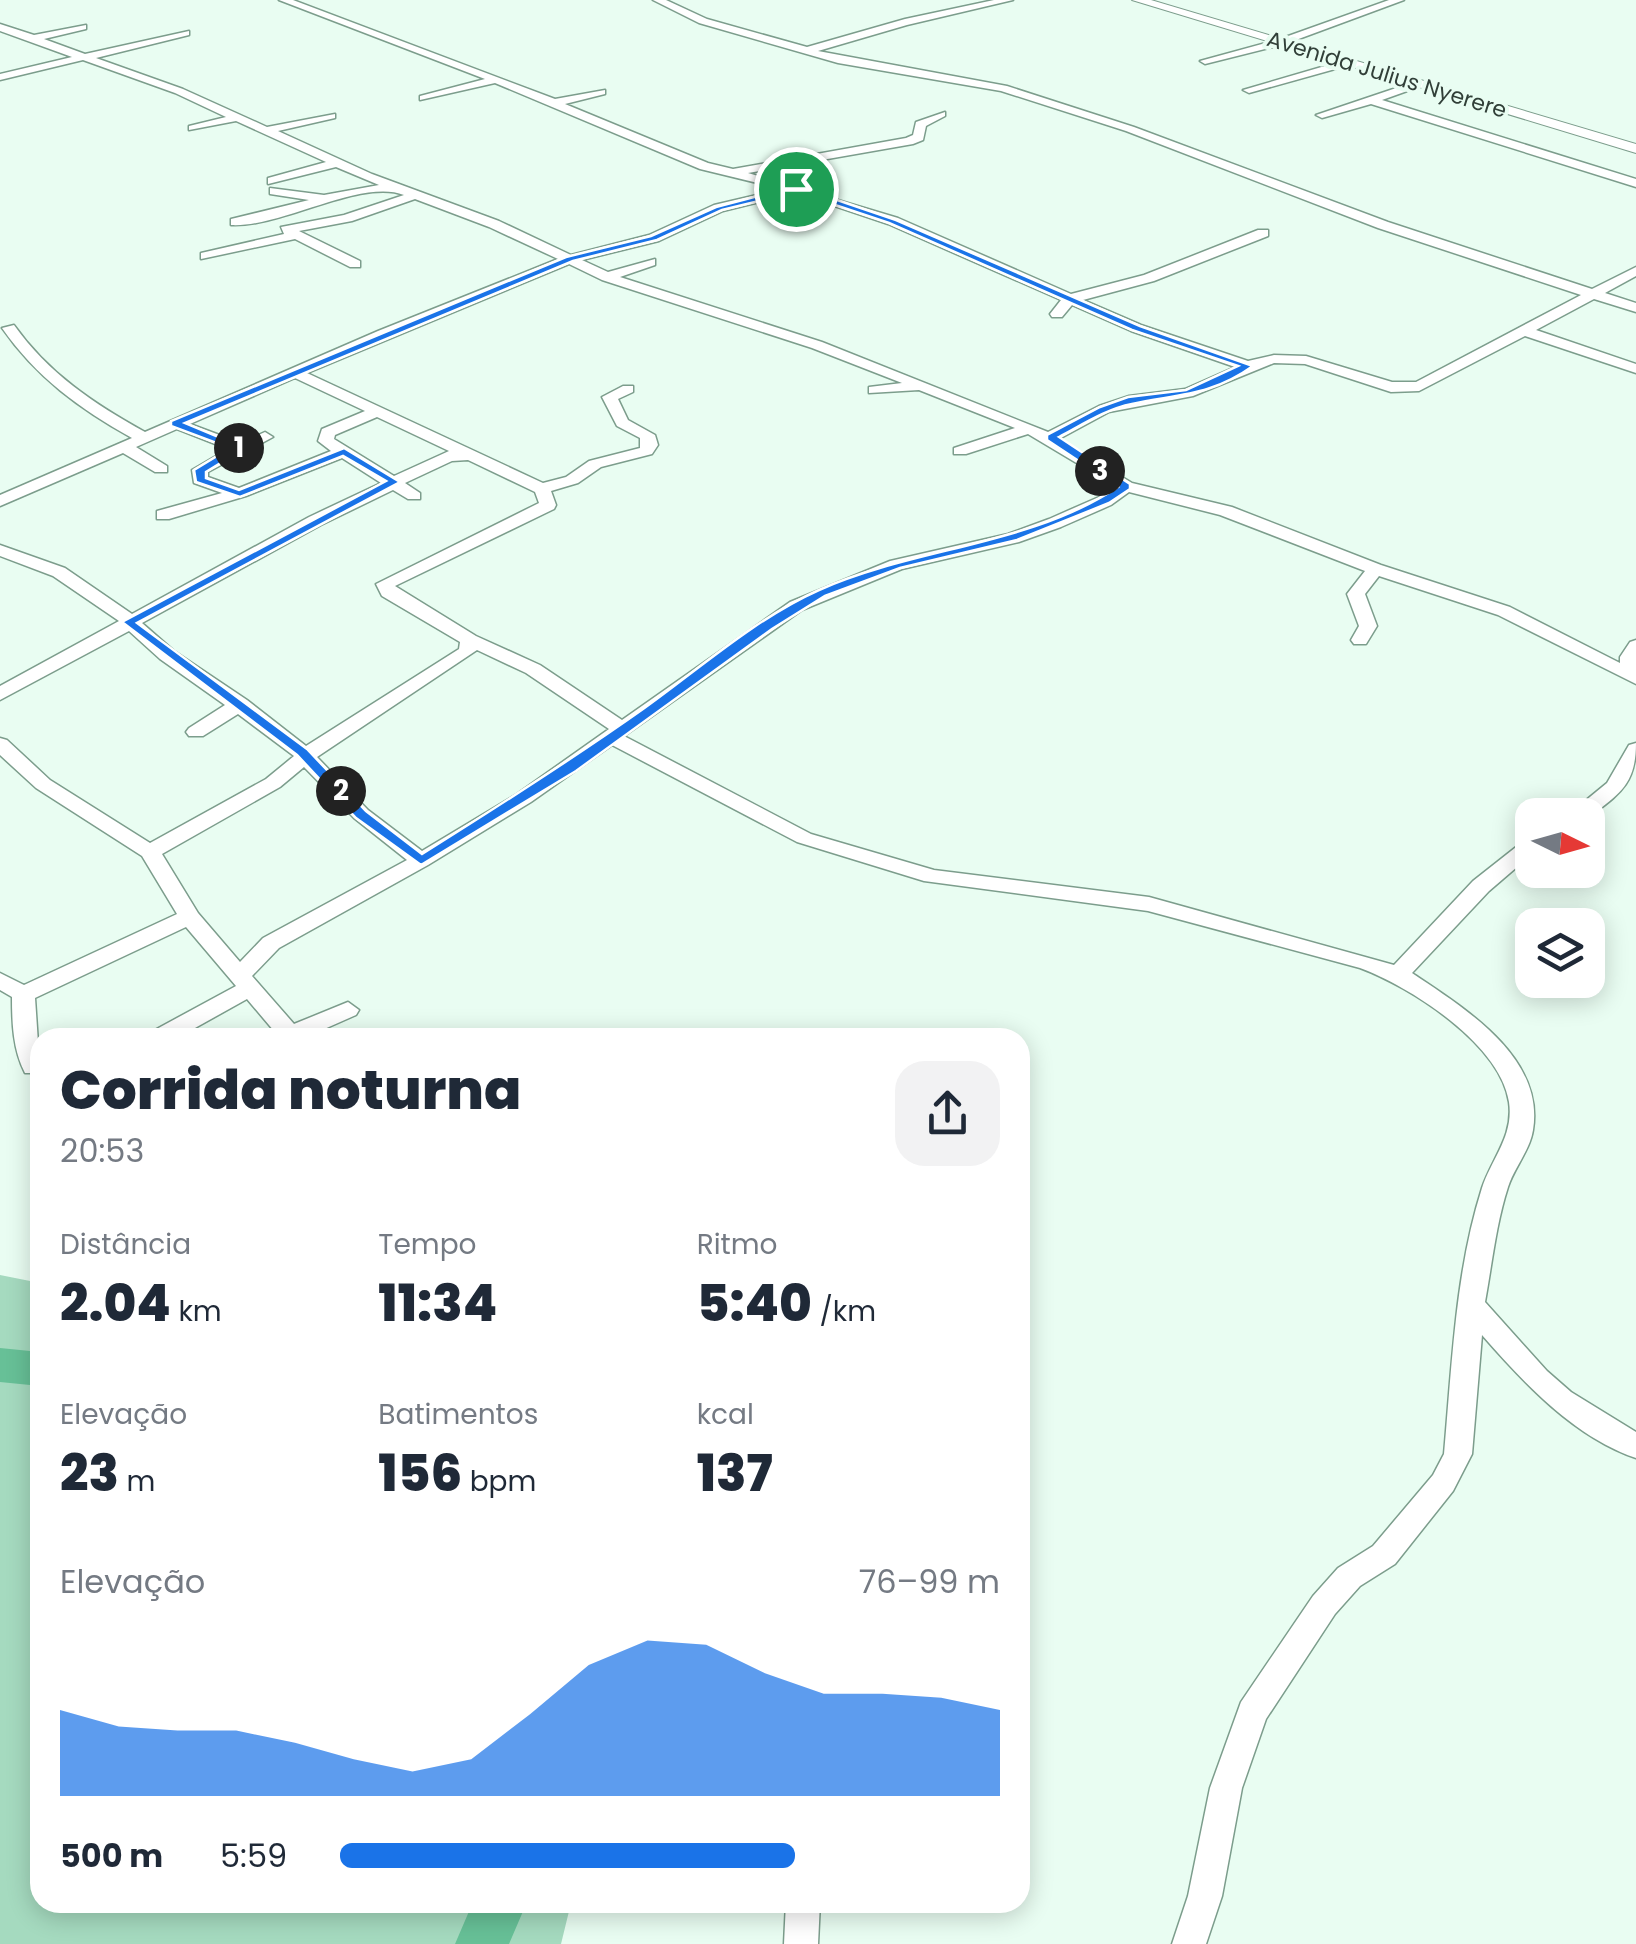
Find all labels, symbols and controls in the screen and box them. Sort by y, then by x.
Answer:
street label: Avenida Julius Nyerere [1263,23,1510,126]
pin [754,147,839,232]
icon: arrive [769,162,824,217]
pin: 1 [214,423,264,473]
text: 1 [234,428,244,467]
pin: 3 [1075,446,1125,496]
text: 3 [1092,451,1108,490]
pin: 2 [316,766,366,816]
text: 2 [333,771,349,810]
north arrow [1515,798,1605,888]
map controls [1515,798,1605,998]
button: layers [1515,908,1605,998]
text: Corrida noturna [60,1051,521,1128]
button: share [895,1061,1000,1166]
text: 20:53 [60,1128,144,1173]
text: Distância [60,1225,191,1264]
text: Tempo [378,1225,477,1264]
text: Ritmo [697,1225,778,1264]
text: 2.04 [60,1268,171,1339]
text: 11:34 [378,1268,497,1339]
text: 5:40 [697,1268,812,1339]
text: km [171,1292,222,1331]
text: /km [812,1292,876,1331]
text: Elevação [60,1395,187,1434]
text: Batimentos [378,1395,538,1434]
text: kcal [697,1395,754,1434]
text: 23 [60,1438,119,1509]
text: 156 [378,1438,462,1509]
text: 137 [697,1438,773,1509]
text: m [119,1462,155,1501]
text: bpm [462,1462,536,1501]
text: Elevação [60,1559,205,1604]
text: 76–99 m [859,1559,1000,1604]
text: 500 m [60,1833,163,1878]
text: 5:59 [220,1833,287,1878]

